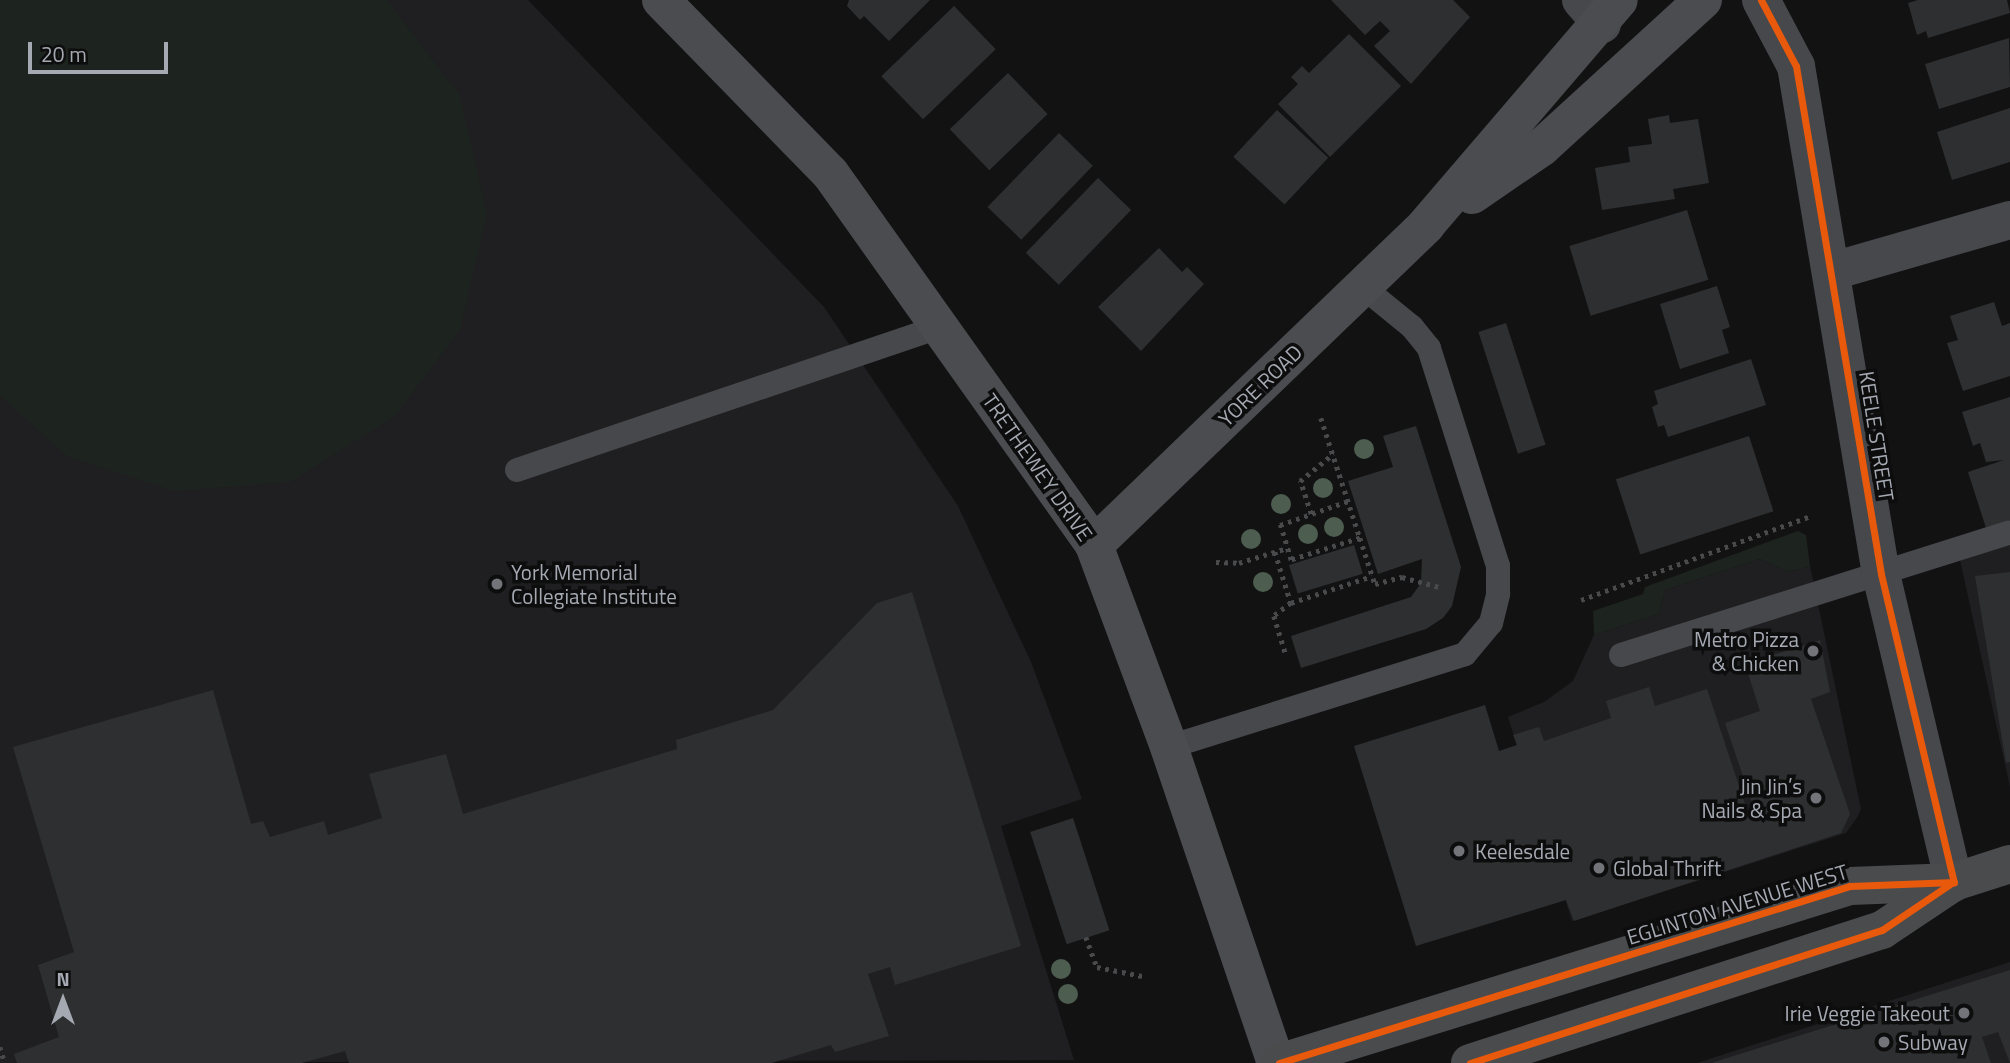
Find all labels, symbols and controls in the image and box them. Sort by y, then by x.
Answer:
scale bar [32,28,172,72]
text: 20 m [41,38,87,70]
street label: YORE ROAD [1213,339,1307,431]
street label: KEELE STREET [1854,369,1900,503]
street label: TRETHEWEY DRIVE [978,388,1098,546]
place label: York Memorial Collegiate Institute [511,559,677,609]
marker: York Memorial Collegiate Institute [489,576,505,592]
place label: Metro Pizza & Chicken [1694,626,1799,676]
marker: Metro Pizza & Chicken [1805,643,1821,659]
place label: Jin Jin’s Nails & Spa [1701,773,1802,823]
marker: Jin Jin’s Nails & Spa [1808,790,1824,806]
place label: Keelesdale [1475,838,1570,864]
marker: Keelesdale [1449,841,1469,861]
place label: Global Thrift [1613,855,1721,881]
street label: EGLINTON AVENUE WEST [1624,858,1850,950]
marker: Global Thrift [1591,860,1607,876]
text: N [56,964,70,993]
north arrow [28,965,98,1035]
place label: Irie Veggie Takeout [1784,1000,1950,1026]
marker: Irie Veggie Takeout [1956,1005,1972,1021]
place label: Subway [1898,1029,1968,1055]
marker: Subway [1876,1034,1892,1050]

